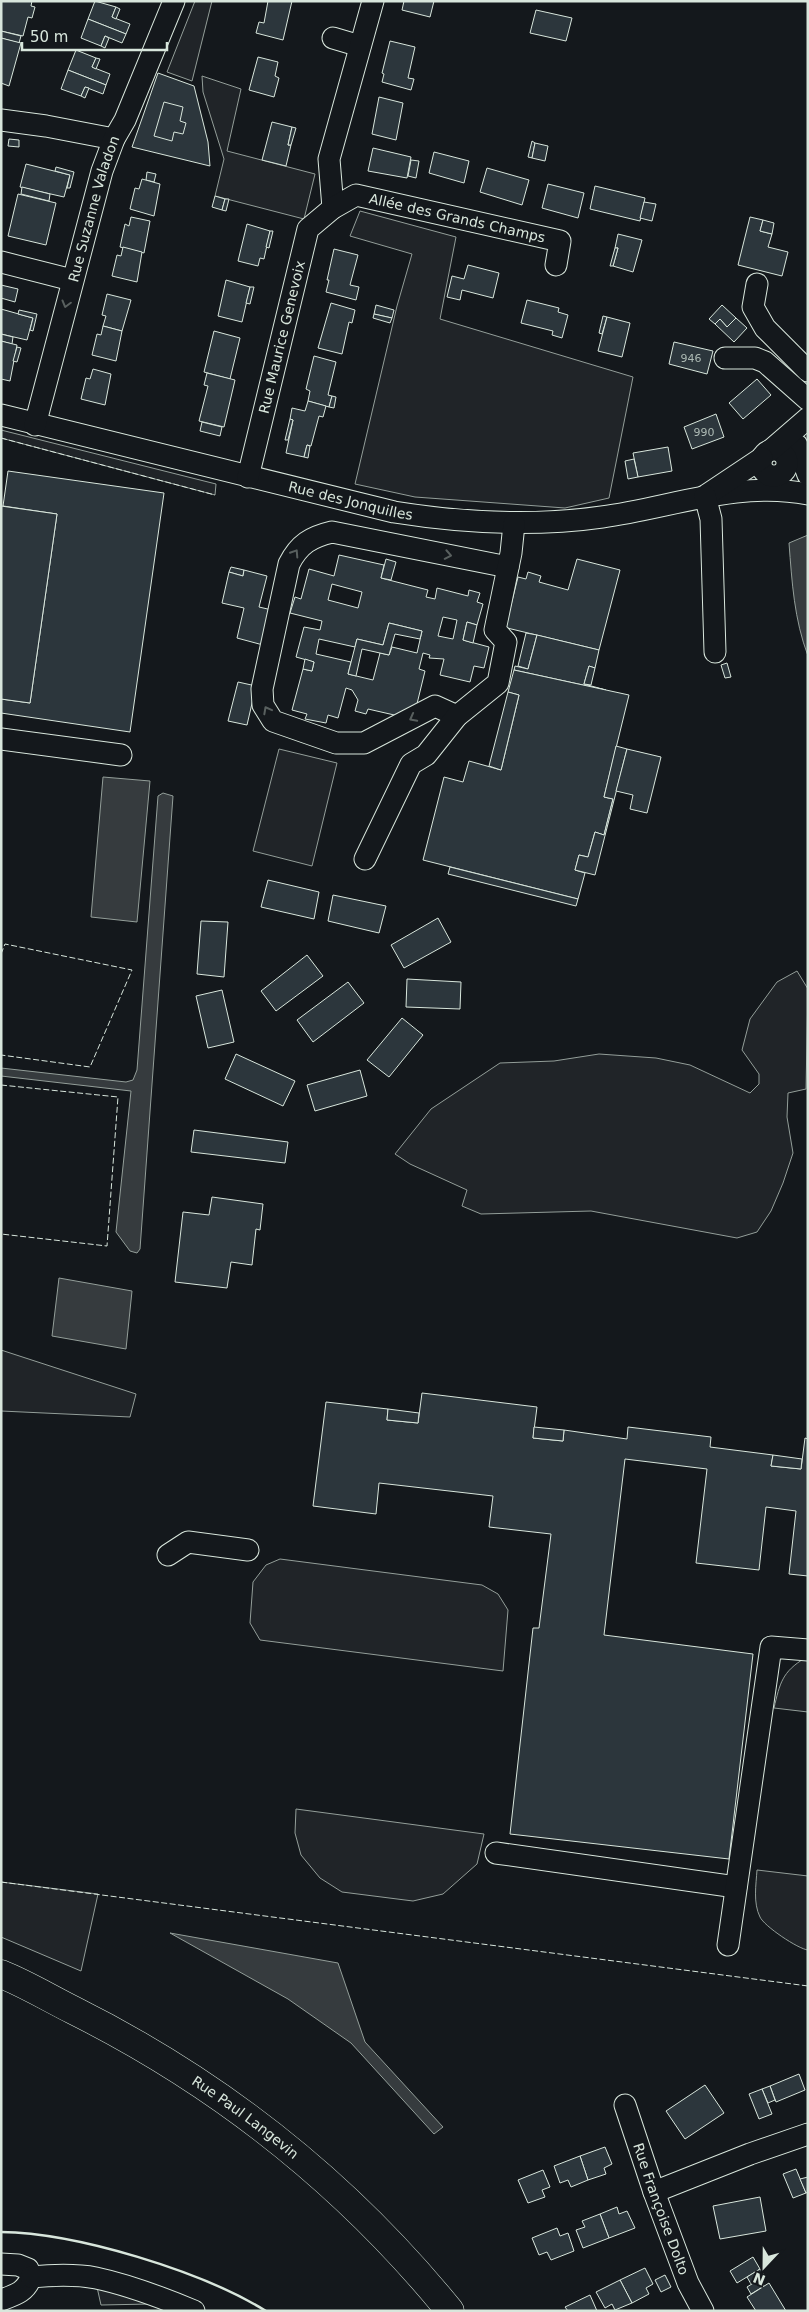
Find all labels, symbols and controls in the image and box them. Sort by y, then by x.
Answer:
scale bar [22,20,168,52]
text: 50 m [30,28,68,46]
street label: Rue Suzanne Valadon [65,133,123,284]
street label: Allée des Grands Champs [368,190,547,245]
street label: Rue Maurice Genevoix [256,259,308,415]
one-way arrow [61,299,72,308]
house number: 946 [681,352,702,365]
house number: 990 [694,426,715,439]
street label: Rue des Jonquilles [287,478,414,523]
one-way arrow [289,549,299,558]
one-way arrow [444,550,453,560]
one-way arrow [263,706,273,715]
one-way arrow [409,712,418,722]
street label: Rue Paul Langevin [189,2073,302,2162]
street label: Rue Françoise Dolto [630,2141,692,2277]
north arrow [739,2242,789,2292]
text: N [751,2269,768,2289]

